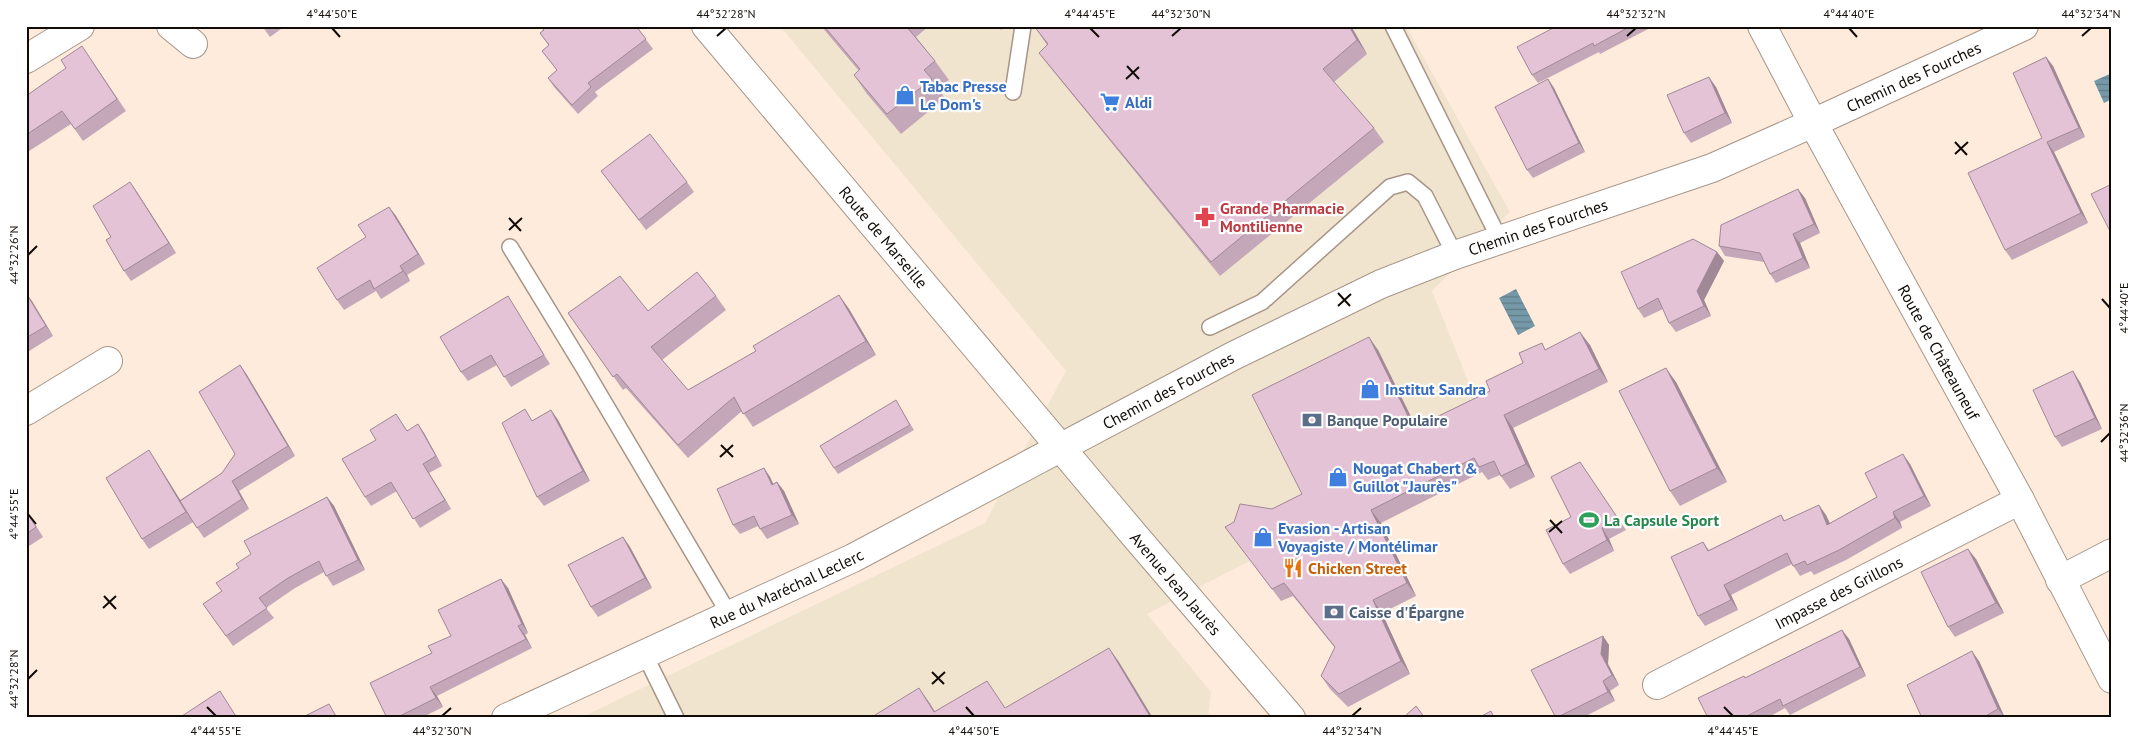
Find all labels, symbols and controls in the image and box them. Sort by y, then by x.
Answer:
text: 4°44'50"E [307,6,357,21]
text: 44°32'28"N [696,6,756,21]
text: 4°44'45"E [1065,6,1115,21]
text: 44°32'30"N [1151,6,1211,21]
text: 44°32'32"N [1606,6,1666,21]
text: 4°44'40"E [1824,6,1874,21]
text: 44°32'34"N [2061,6,2121,21]
street label: Chemin des Fourches [1843,37,1984,116]
place label: Tabac Presse Le Dom's [920,76,1007,114]
shop icon: Tabac Presse Le Dom's [894,84,916,106]
supermarket icon: Aldi [1099,91,1121,113]
place label: Aldi [1125,92,1152,112]
street label: Route de Marseille [835,182,932,292]
street label: Chemin des Fourches [1466,194,1610,260]
place label: Grande Pharmacie Montilienne [1220,198,1344,236]
pharmacy icon: Grande Pharmacie Montilienne [1194,206,1216,228]
text: 44°32'26"N [6,225,21,285]
street label: Route de Châteauneuf [1894,281,1984,424]
text: 4°44'40"E [2116,283,2131,333]
street label: Chemin des Fourches [1099,347,1237,434]
shop icon: Institut Sandra [1359,378,1381,400]
place label: Institut Sandra [1385,379,1486,399]
text: 44°32'36"N [2116,403,2131,463]
bank icon: Banque Populaire [1301,409,1323,431]
place label: Banque Populaire [1327,410,1448,430]
place label: Nougat Chabert & Guillot "Jaurès" [1353,458,1478,496]
shop icon: Nougat Chabert & Guillot "Jaurès" [1327,466,1349,488]
text: 4°44'55"E [6,489,21,539]
sports icon: La Capsule Sport [1578,509,1600,531]
place label: La Capsule Sport [1604,510,1719,530]
place label: Evasion - Artisan Voyagiste / Montélimar [1277,518,1438,556]
shop icon: Evasion - Artisan Voyagiste / Montélimar [1252,526,1274,548]
street label: Avenue Jean Jaurès [1126,528,1226,639]
street label: Rue du Maréchal Leclerc [707,544,867,633]
street label: Impasse des Grillons [1771,551,1906,633]
restaurant icon: Chicken Street [1282,557,1304,579]
place label: Chicken Street [1308,558,1407,578]
bank icon: Caisse d'Épargne [1323,601,1345,623]
place label: Caisse d'Épargne [1349,602,1464,622]
text: 44°32'28"N [6,649,21,709]
text: 4°44'55"E [191,723,241,738]
text: 44°32'30"N [412,723,472,738]
text: 4°44'50"E [949,723,999,738]
text: 44°32'34"N [1322,723,1382,738]
text: 4°44'45"E [1708,723,1758,738]

